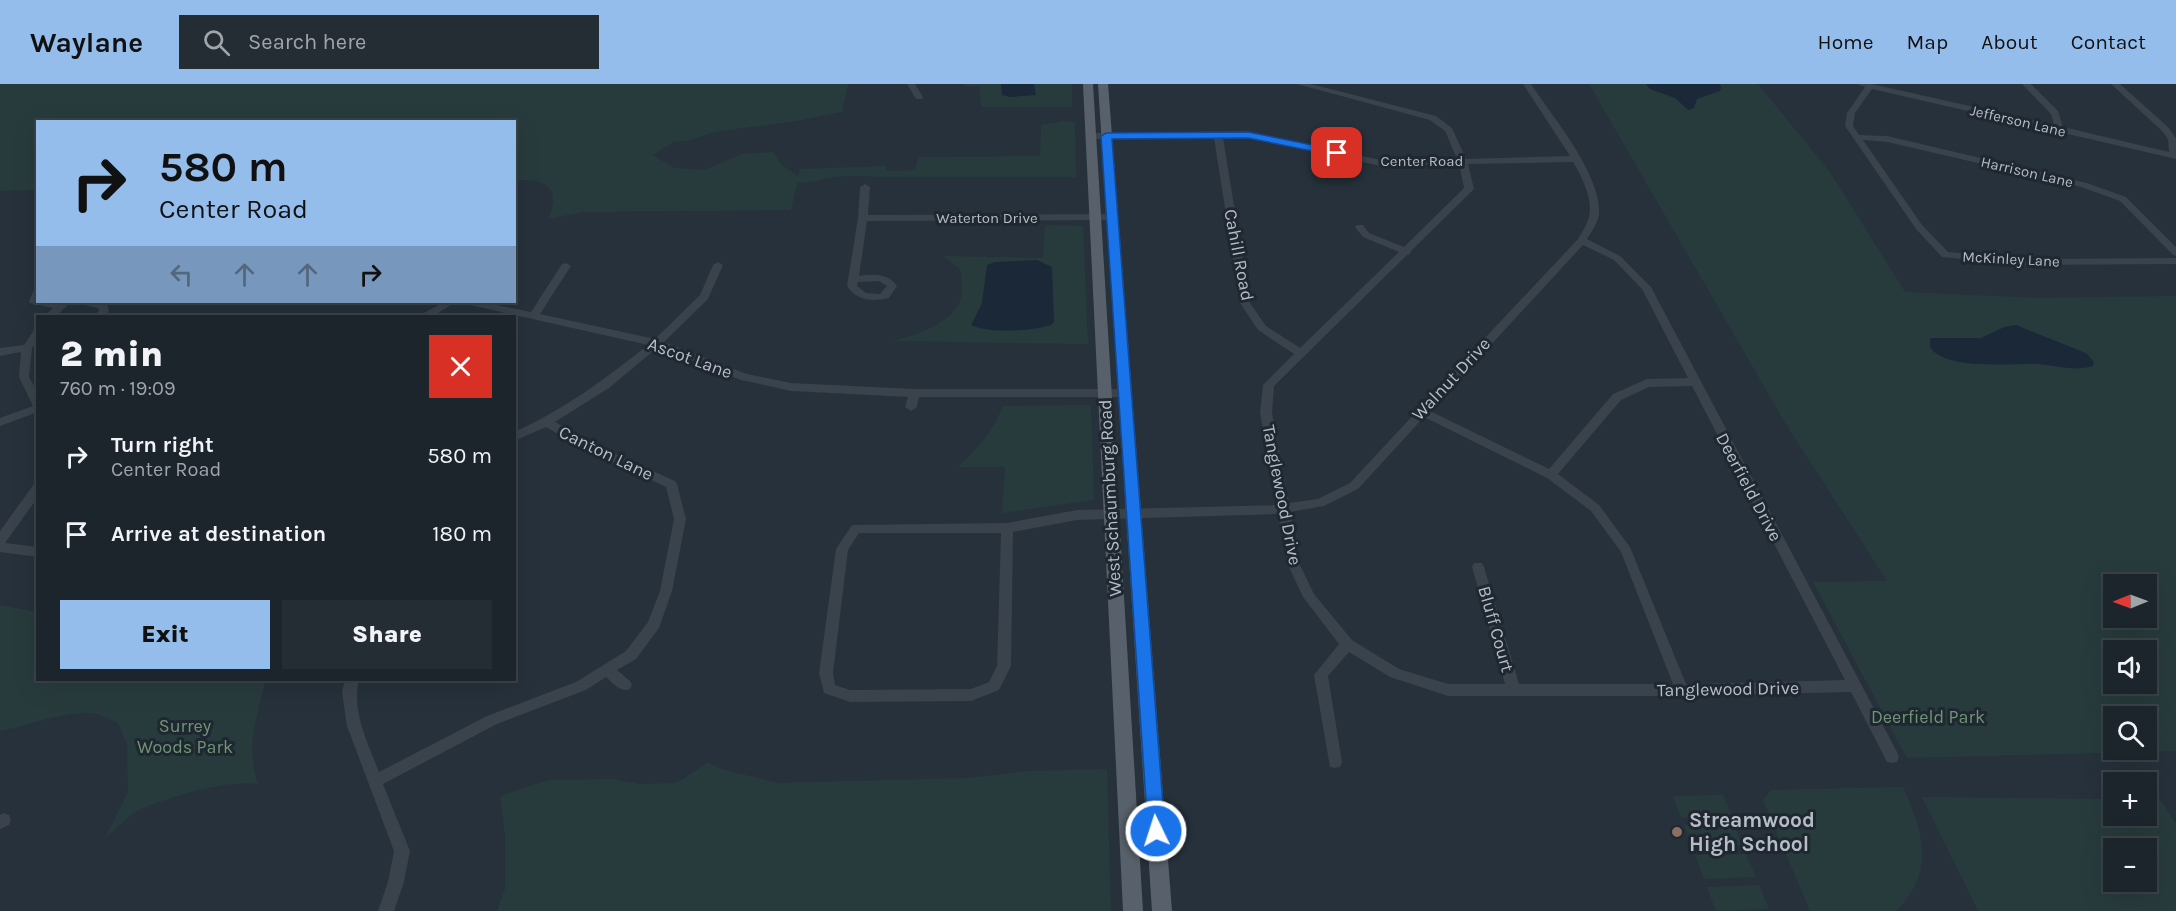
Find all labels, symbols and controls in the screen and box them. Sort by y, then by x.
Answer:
search box [179,15,599,69]
text: Waylane [30,26,143,59]
icon: search [200,26,233,59]
text: Search here [248,29,366,55]
text: Home [1818,30,1874,54]
text: Map [1907,30,1948,54]
text: About [1981,30,2038,54]
text: Contact [2071,30,2146,54]
street label: Jefferson Lane [1968,101,2068,141]
pin [1311,127,1362,178]
icon: arrive [1320,136,1353,169]
text: 580 m [159,142,288,192]
icon: right [60,144,138,222]
street label: Center Road [1381,152,1463,170]
street label: Harrison Lane [1979,153,2075,191]
text: Center Road [159,193,308,225]
street label: Cahill Road [1219,207,1259,303]
street label: Waterton Drive [936,209,1038,227]
street label: McKinley Lane [1962,247,2060,271]
icon: left [165,258,198,291]
icon: ahead [228,258,261,291]
icon: ahead [291,258,324,291]
icon: right [354,258,387,291]
text: 2 min [60,333,163,375]
street label: Ascot Lane [645,333,735,383]
street label: Walnut Drive [1407,333,1495,425]
button: close [429,335,492,398]
text: 760 m · 19:09 [60,377,176,400]
street label: West Schaumburg Road [1094,399,1126,597]
street label: Canton Lane [555,421,657,485]
street label: Tanglewood Drive [1258,423,1306,567]
street label: Deerfield Drive [1711,429,1787,545]
text: Turn right [111,432,214,458]
icon: right [60,440,93,473]
text: 580 m [427,443,492,469]
text: Center Road [111,458,221,481]
icon: arrive [60,518,93,551]
text: Arrive at destination [111,521,326,547]
text: 180 m [432,521,492,547]
north arrow [2103,574,2157,628]
map controls [2103,574,2157,892]
street label: Bluff Court [1473,583,1519,675]
button: Exit [60,600,270,669]
button: Share [282,600,492,669]
button: sound [2103,640,2157,694]
street label: Tanglewood Drive [1657,677,1799,701]
park label: Deerfield Park [1871,706,1985,728]
button: search [2103,706,2157,760]
park label: Surrey Woods Park [137,715,233,758]
button: + [2103,772,2157,826]
position arrow [1124,799,1188,863]
place label: Streamwood High School [1689,808,1815,856]
marker: Streamwood High School [1670,825,1684,839]
button: − [2103,838,2157,892]

